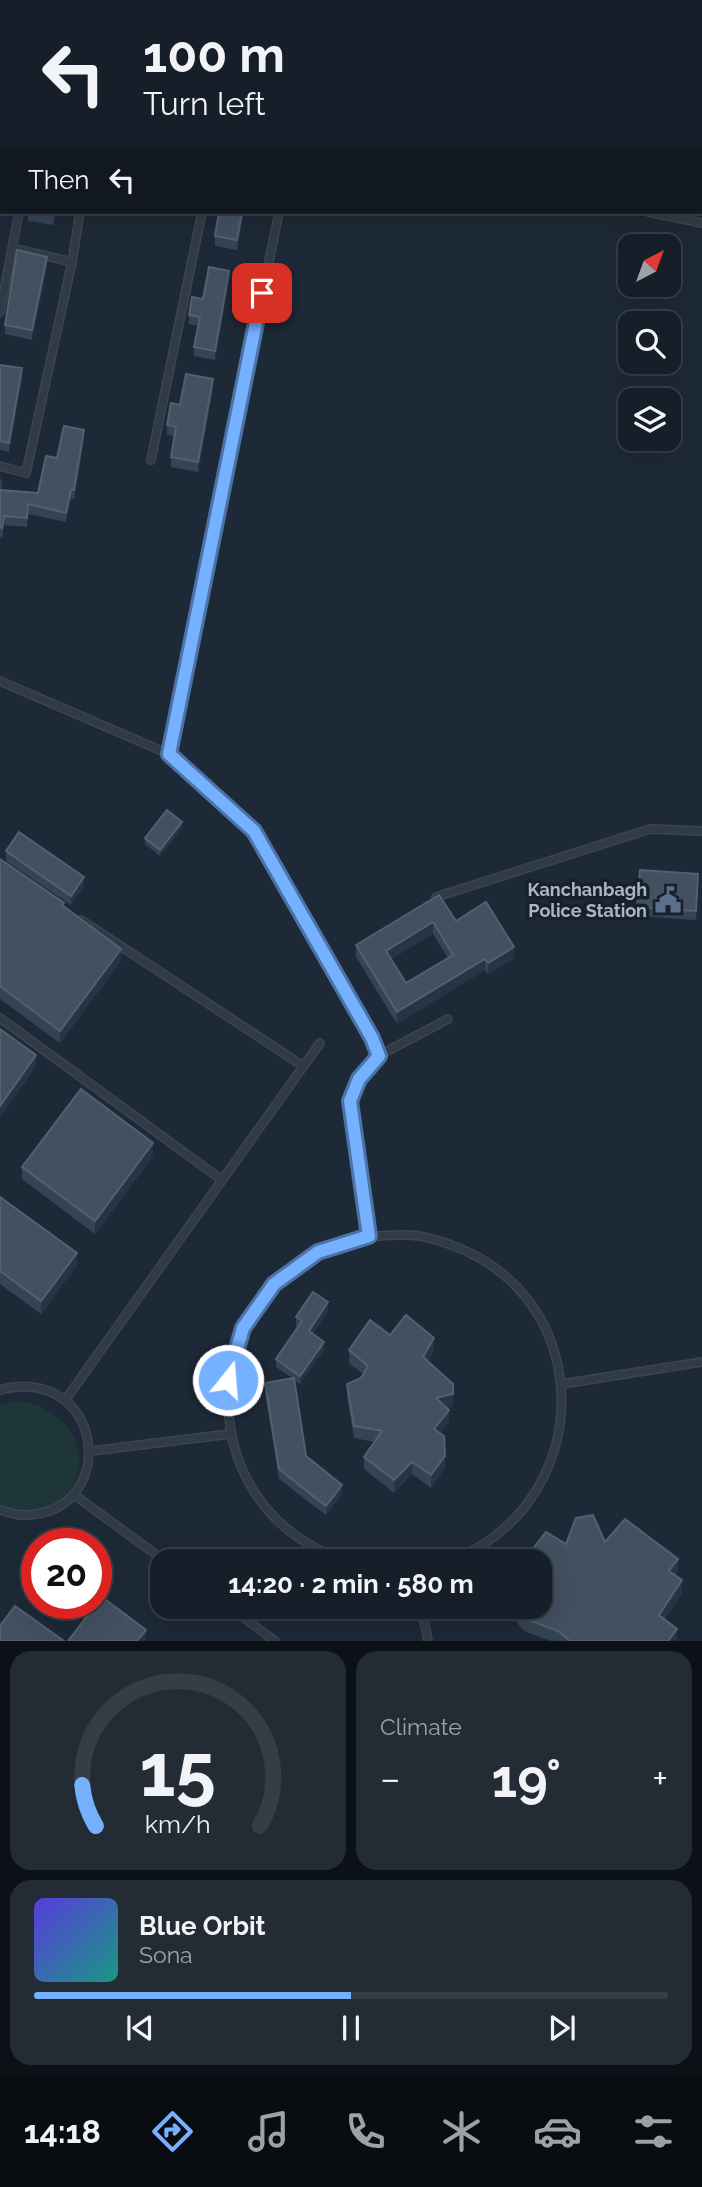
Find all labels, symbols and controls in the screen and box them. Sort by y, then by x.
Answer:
text: 100 m [143,26,285,83]
icon: left [28,28,119,119]
text: Turn left [143,85,265,122]
icon: left [103,161,141,199]
text: Then [28,165,89,195]
north arrow [618,234,681,298]
map controls [618,234,681,451]
pin [232,263,292,323]
icon: arrive [243,274,281,312]
button: search [618,311,681,374]
button: layers [618,388,681,451]
place label: Kanchanbagh Police Station [528,879,647,921]
public building icon: Kanchanbagh Police Station [653,885,683,915]
position arrow [191,1343,265,1417]
speed limit sign: 20 [21,1528,112,1619]
text: 14:20 · 2 min · 580 m [228,1569,474,1599]
text: Climate [380,1713,462,1740]
text: 15 [140,1729,216,1814]
text: 19° [492,1748,561,1809]
text: − [380,1756,400,1801]
text: + [652,1756,668,1801]
text: km/h [145,1809,211,1839]
text: Blue Orbit [139,1911,266,1941]
text: Sona [139,1941,193,1968]
icon: previous [121,2009,159,2047]
icon: pause [332,2009,370,2047]
icon: next [543,2009,581,2047]
icon: directions [148,2107,197,2156]
icon: music [244,2107,293,2156]
icon: phone [341,2107,390,2156]
icon: climate [437,2107,486,2156]
icon: car [533,2107,582,2156]
icon: filters [629,2107,678,2156]
text: 14:18 [24,2113,101,2150]

